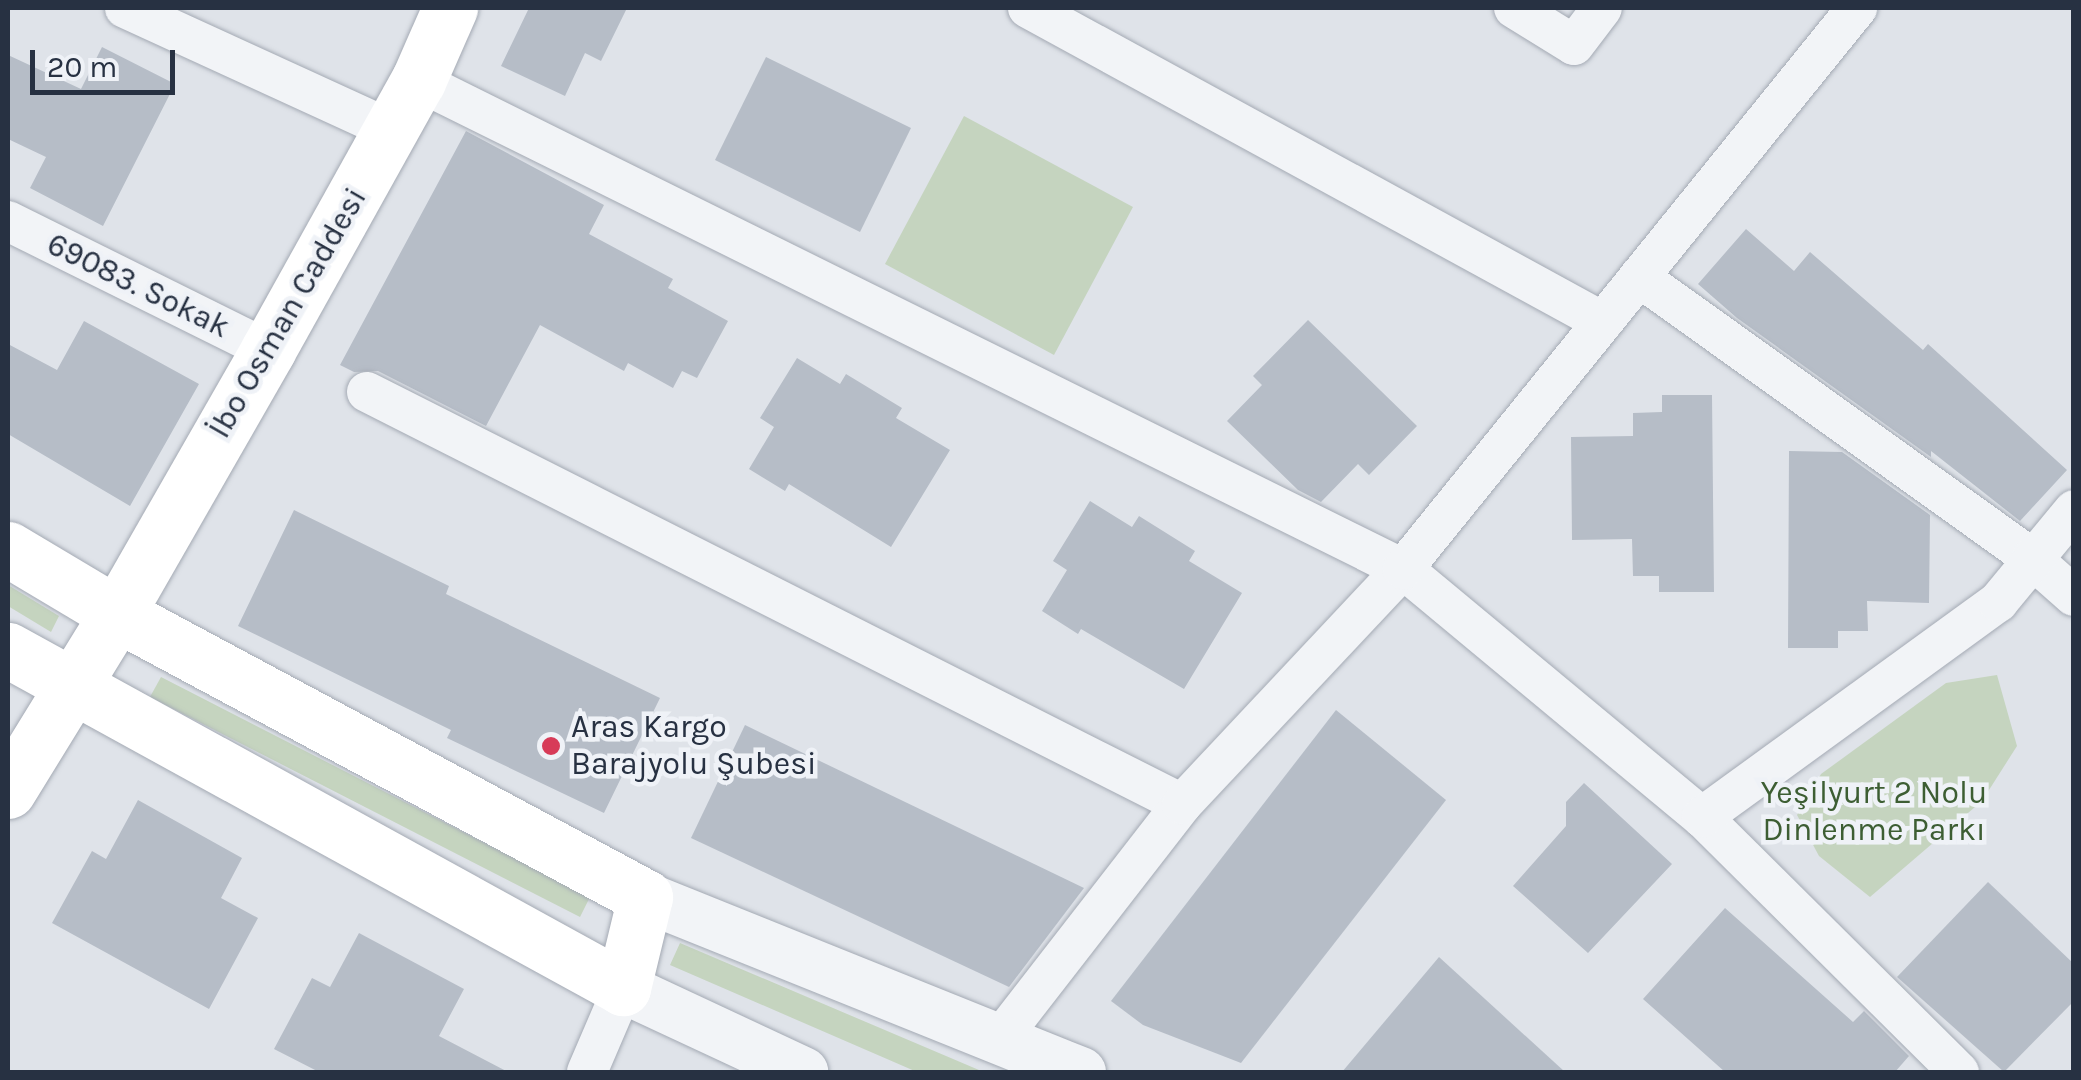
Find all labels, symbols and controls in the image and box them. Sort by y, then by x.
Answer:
scale bar [35,30,180,92]
text: 20 m [47,49,117,85]
street label: İbo Osman Caddesi [201,181,375,445]
street label: 69083. Sokak [40,225,236,347]
place label: Aras Kargo Barajyolu Şubesi [571,709,817,784]
marker: Aras Kargo Barajyolu Şubesi [540,735,562,757]
park label: Yeşilyurt 2 Nolu Dinlenme Parkı [1761,775,1987,850]

